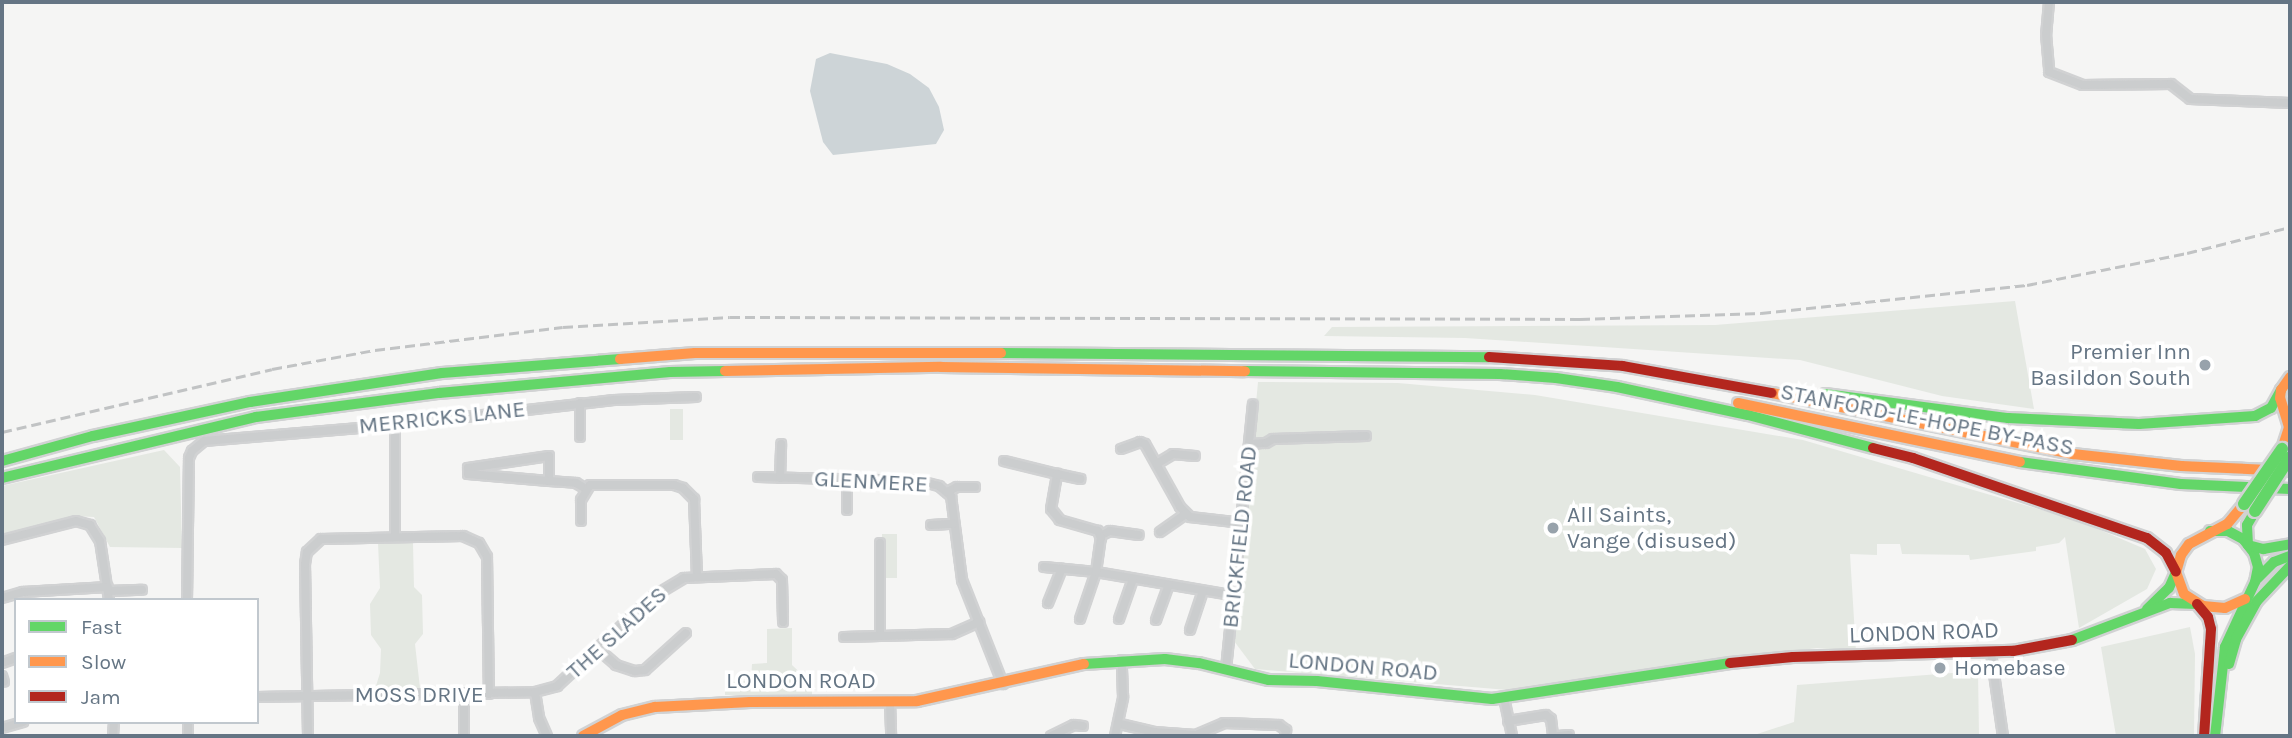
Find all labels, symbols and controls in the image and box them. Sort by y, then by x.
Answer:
place label: Premier Inn Basildon South [2030,338,2191,392]
marker: Premier Inn Basildon South [2197,357,2213,373]
street label: STANFORD-LE-HOPE BY-PASS [1778,378,2076,462]
street label: MERRICKS LANE [357,396,527,440]
street label: BRICKFIELD ROAD [1217,445,1263,629]
street label: GLENMERE [814,465,928,499]
place label: All Saints, Vange (disused) [1567,501,1736,555]
marker: All Saints, Vange (disused) [1545,520,1561,536]
street label: THE SLADES [561,581,673,685]
legend [14,598,259,724]
text: Fast [81,615,122,639]
street label: LONDON ROAD [1849,617,1999,649]
street label: LONDON ROAD [1287,647,1439,687]
text: Slow [81,650,126,674]
place label: Homebase [1954,654,2065,682]
marker: Homebase [1932,660,1948,676]
street label: LONDON ROAD [726,667,876,695]
street label: MOSS DRIVE [354,681,484,709]
text: Jam [81,685,121,709]

